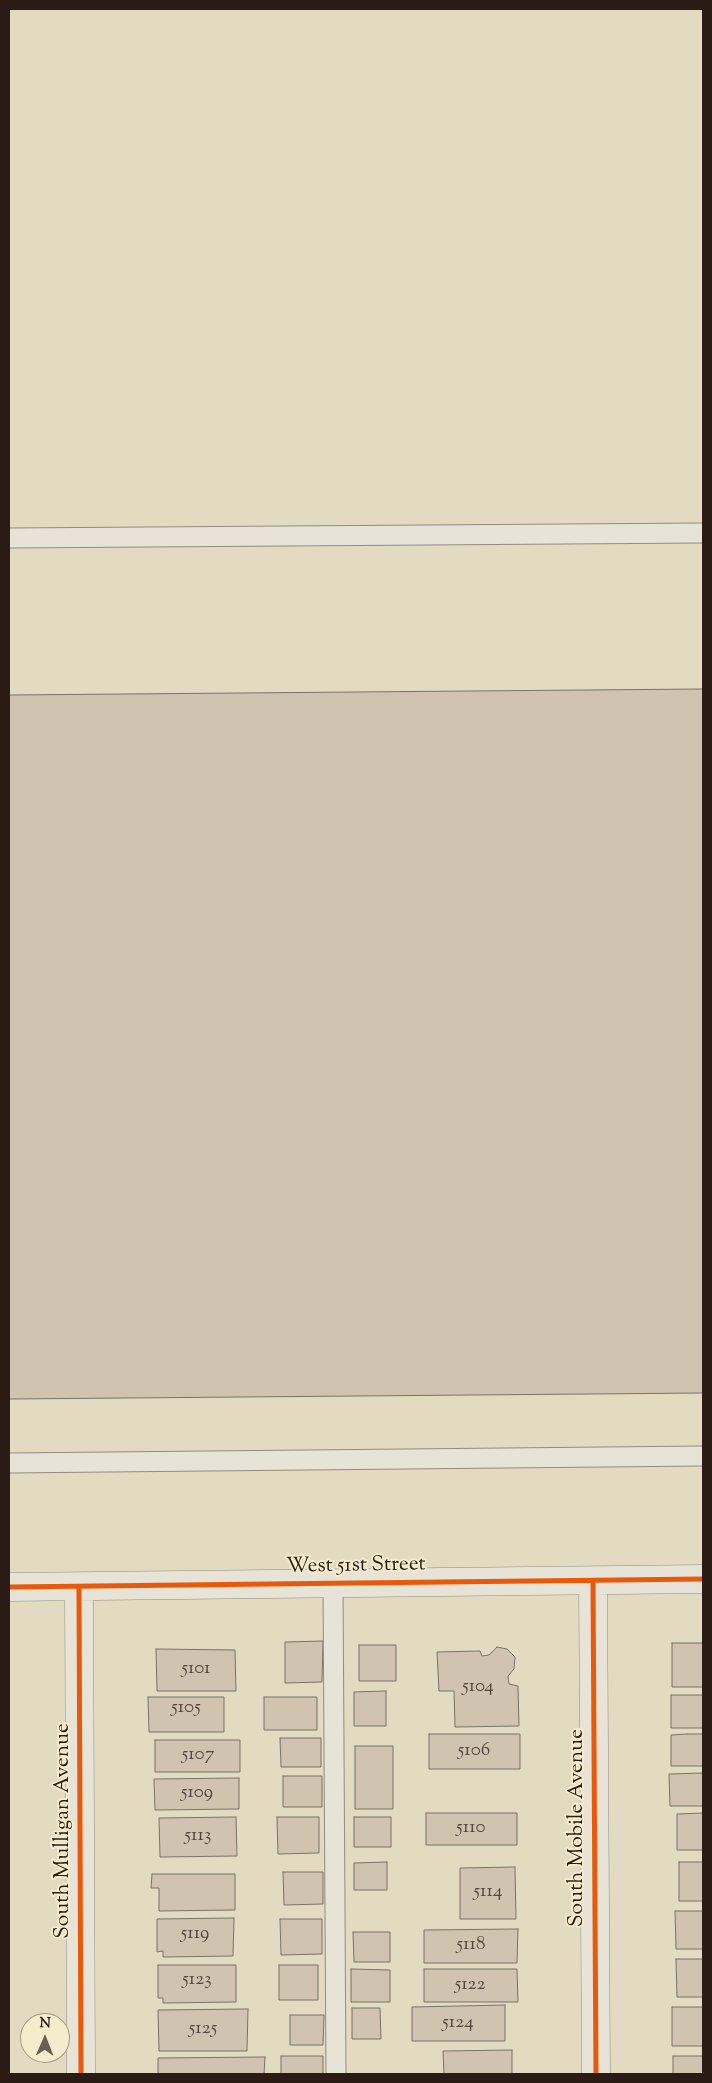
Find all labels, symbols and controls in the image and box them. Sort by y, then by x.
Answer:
street label: West 51st Street [286,1553,426,1581]
house number: 5101 [181,1659,211,1681]
house number: 5104 [462,1677,494,1699]
house number: 5105 [171,1698,201,1720]
street label: South Mulligan Avenue [51,1723,77,1939]
street label: South Mobile Avenue [565,1729,591,1927]
house number: 5106 [458,1741,490,1763]
house number: 5107 [182,1745,214,1767]
house number: 5109 [181,1783,213,1805]
house number: 5110 [456,1818,486,1840]
house number: 5113 [184,1826,212,1848]
house number: 5114 [474,1882,502,1904]
house number: 5119 [181,1924,209,1946]
house number: 5118 [457,1935,485,1957]
house number: 5123 [182,1970,212,1992]
house number: 5122 [455,1975,485,1997]
north arrow [20,2013,70,2063]
house number: 5124 [442,2013,474,2035]
text: N [39,2014,51,2034]
house number: 5125 [189,2019,217,2041]

